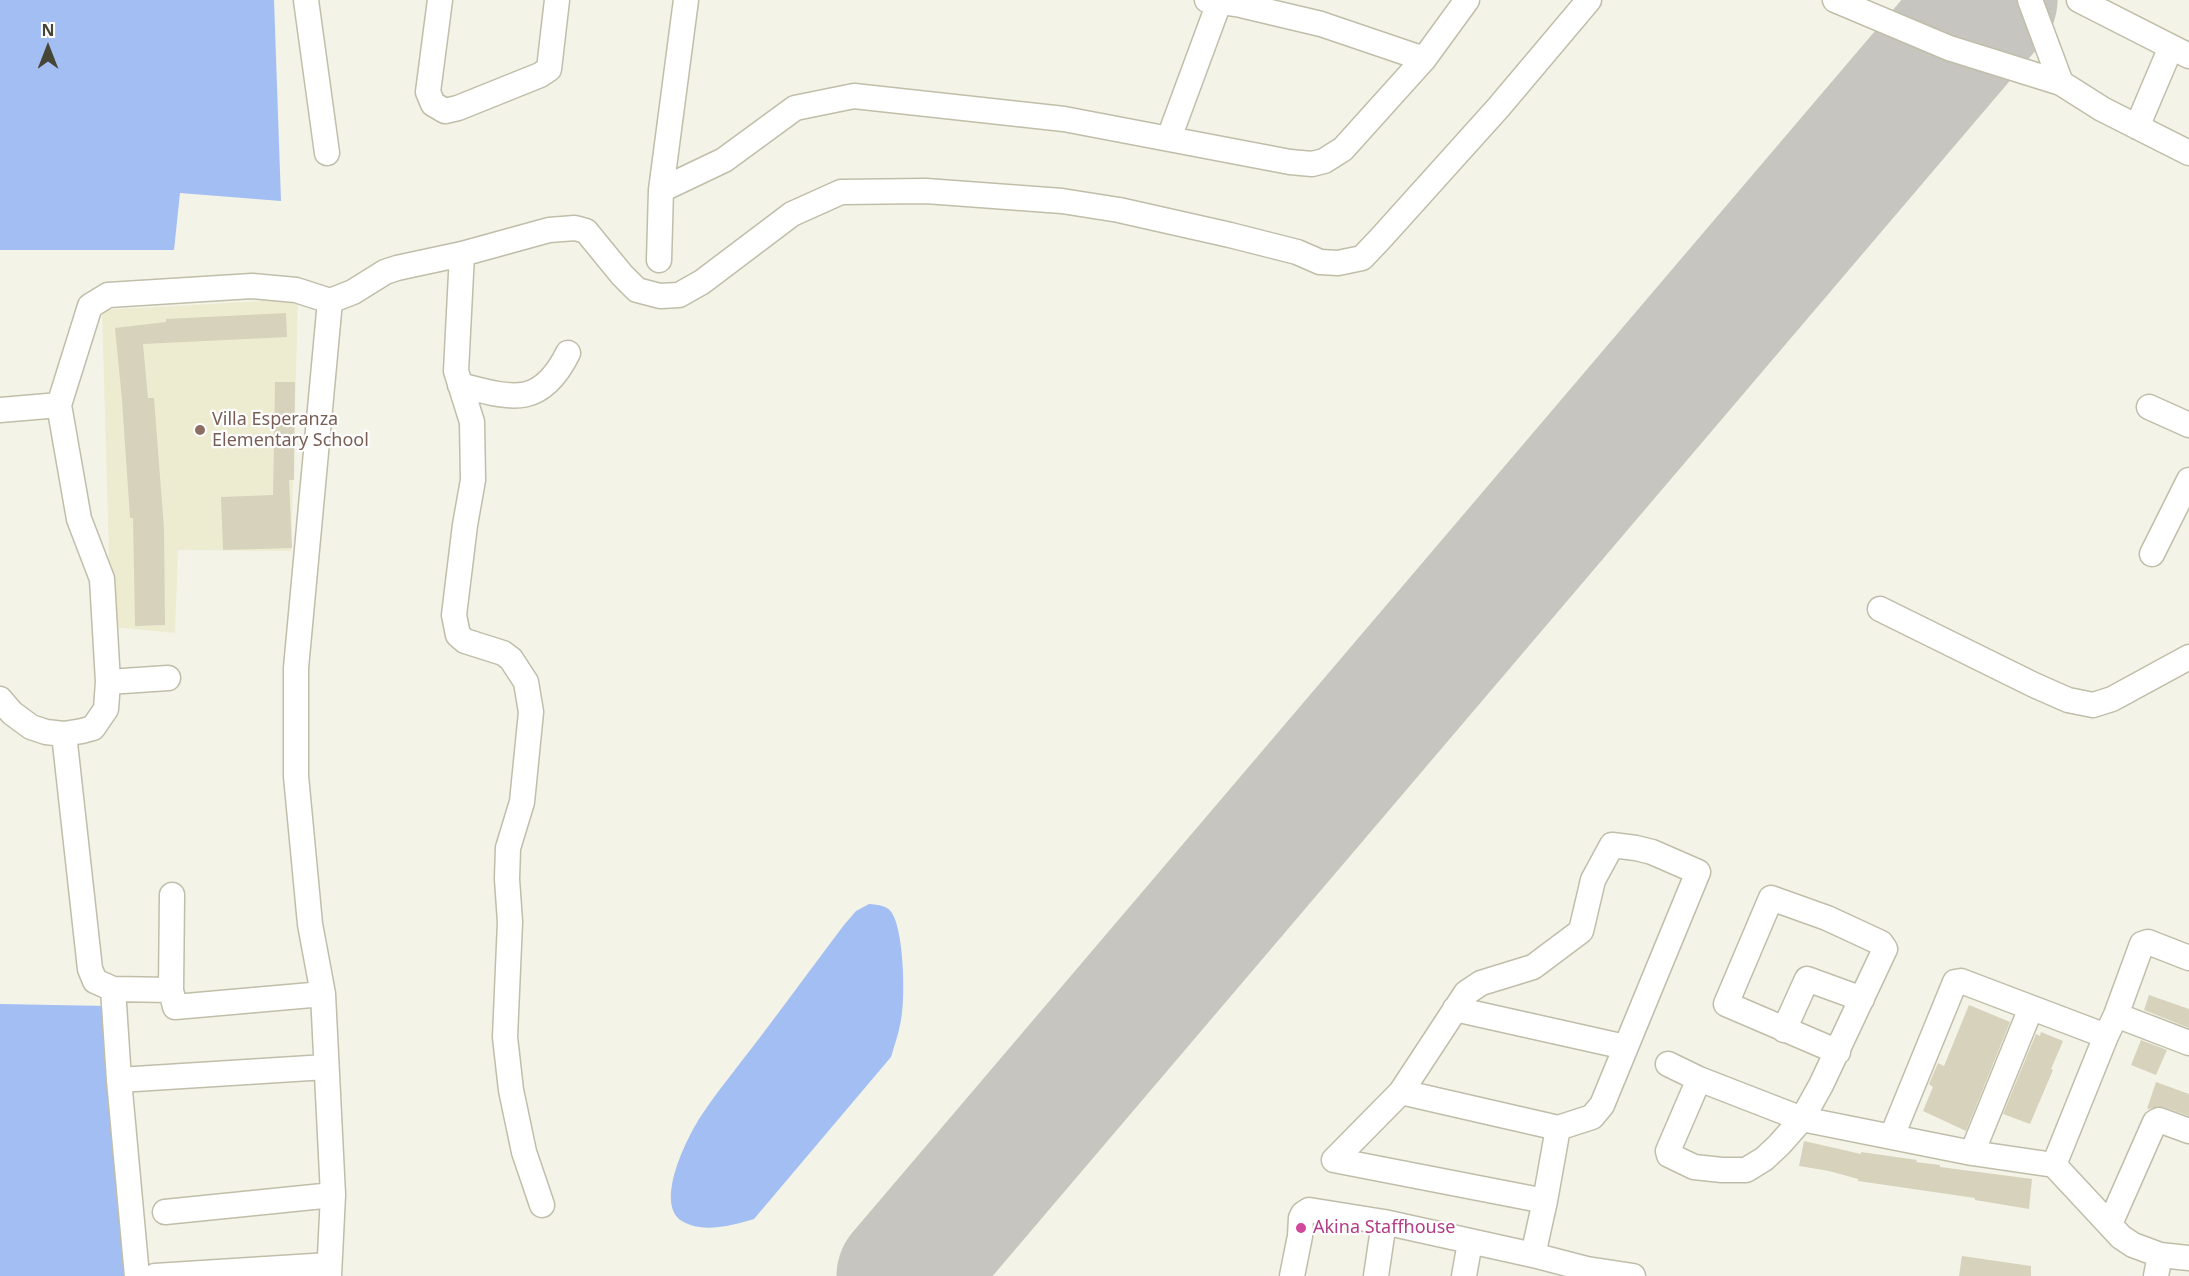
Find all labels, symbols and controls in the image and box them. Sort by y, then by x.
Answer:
north arrow [18,18,78,78]
text: N [41,19,55,41]
place label: Villa Esperanza Elementary School [212,409,369,452]
marker: Villa Esperanza Elementary School [193,423,207,437]
place label: Akina Staffhouse [1313,1217,1455,1239]
marker: Akina Staffhouse [1294,1221,1308,1235]

